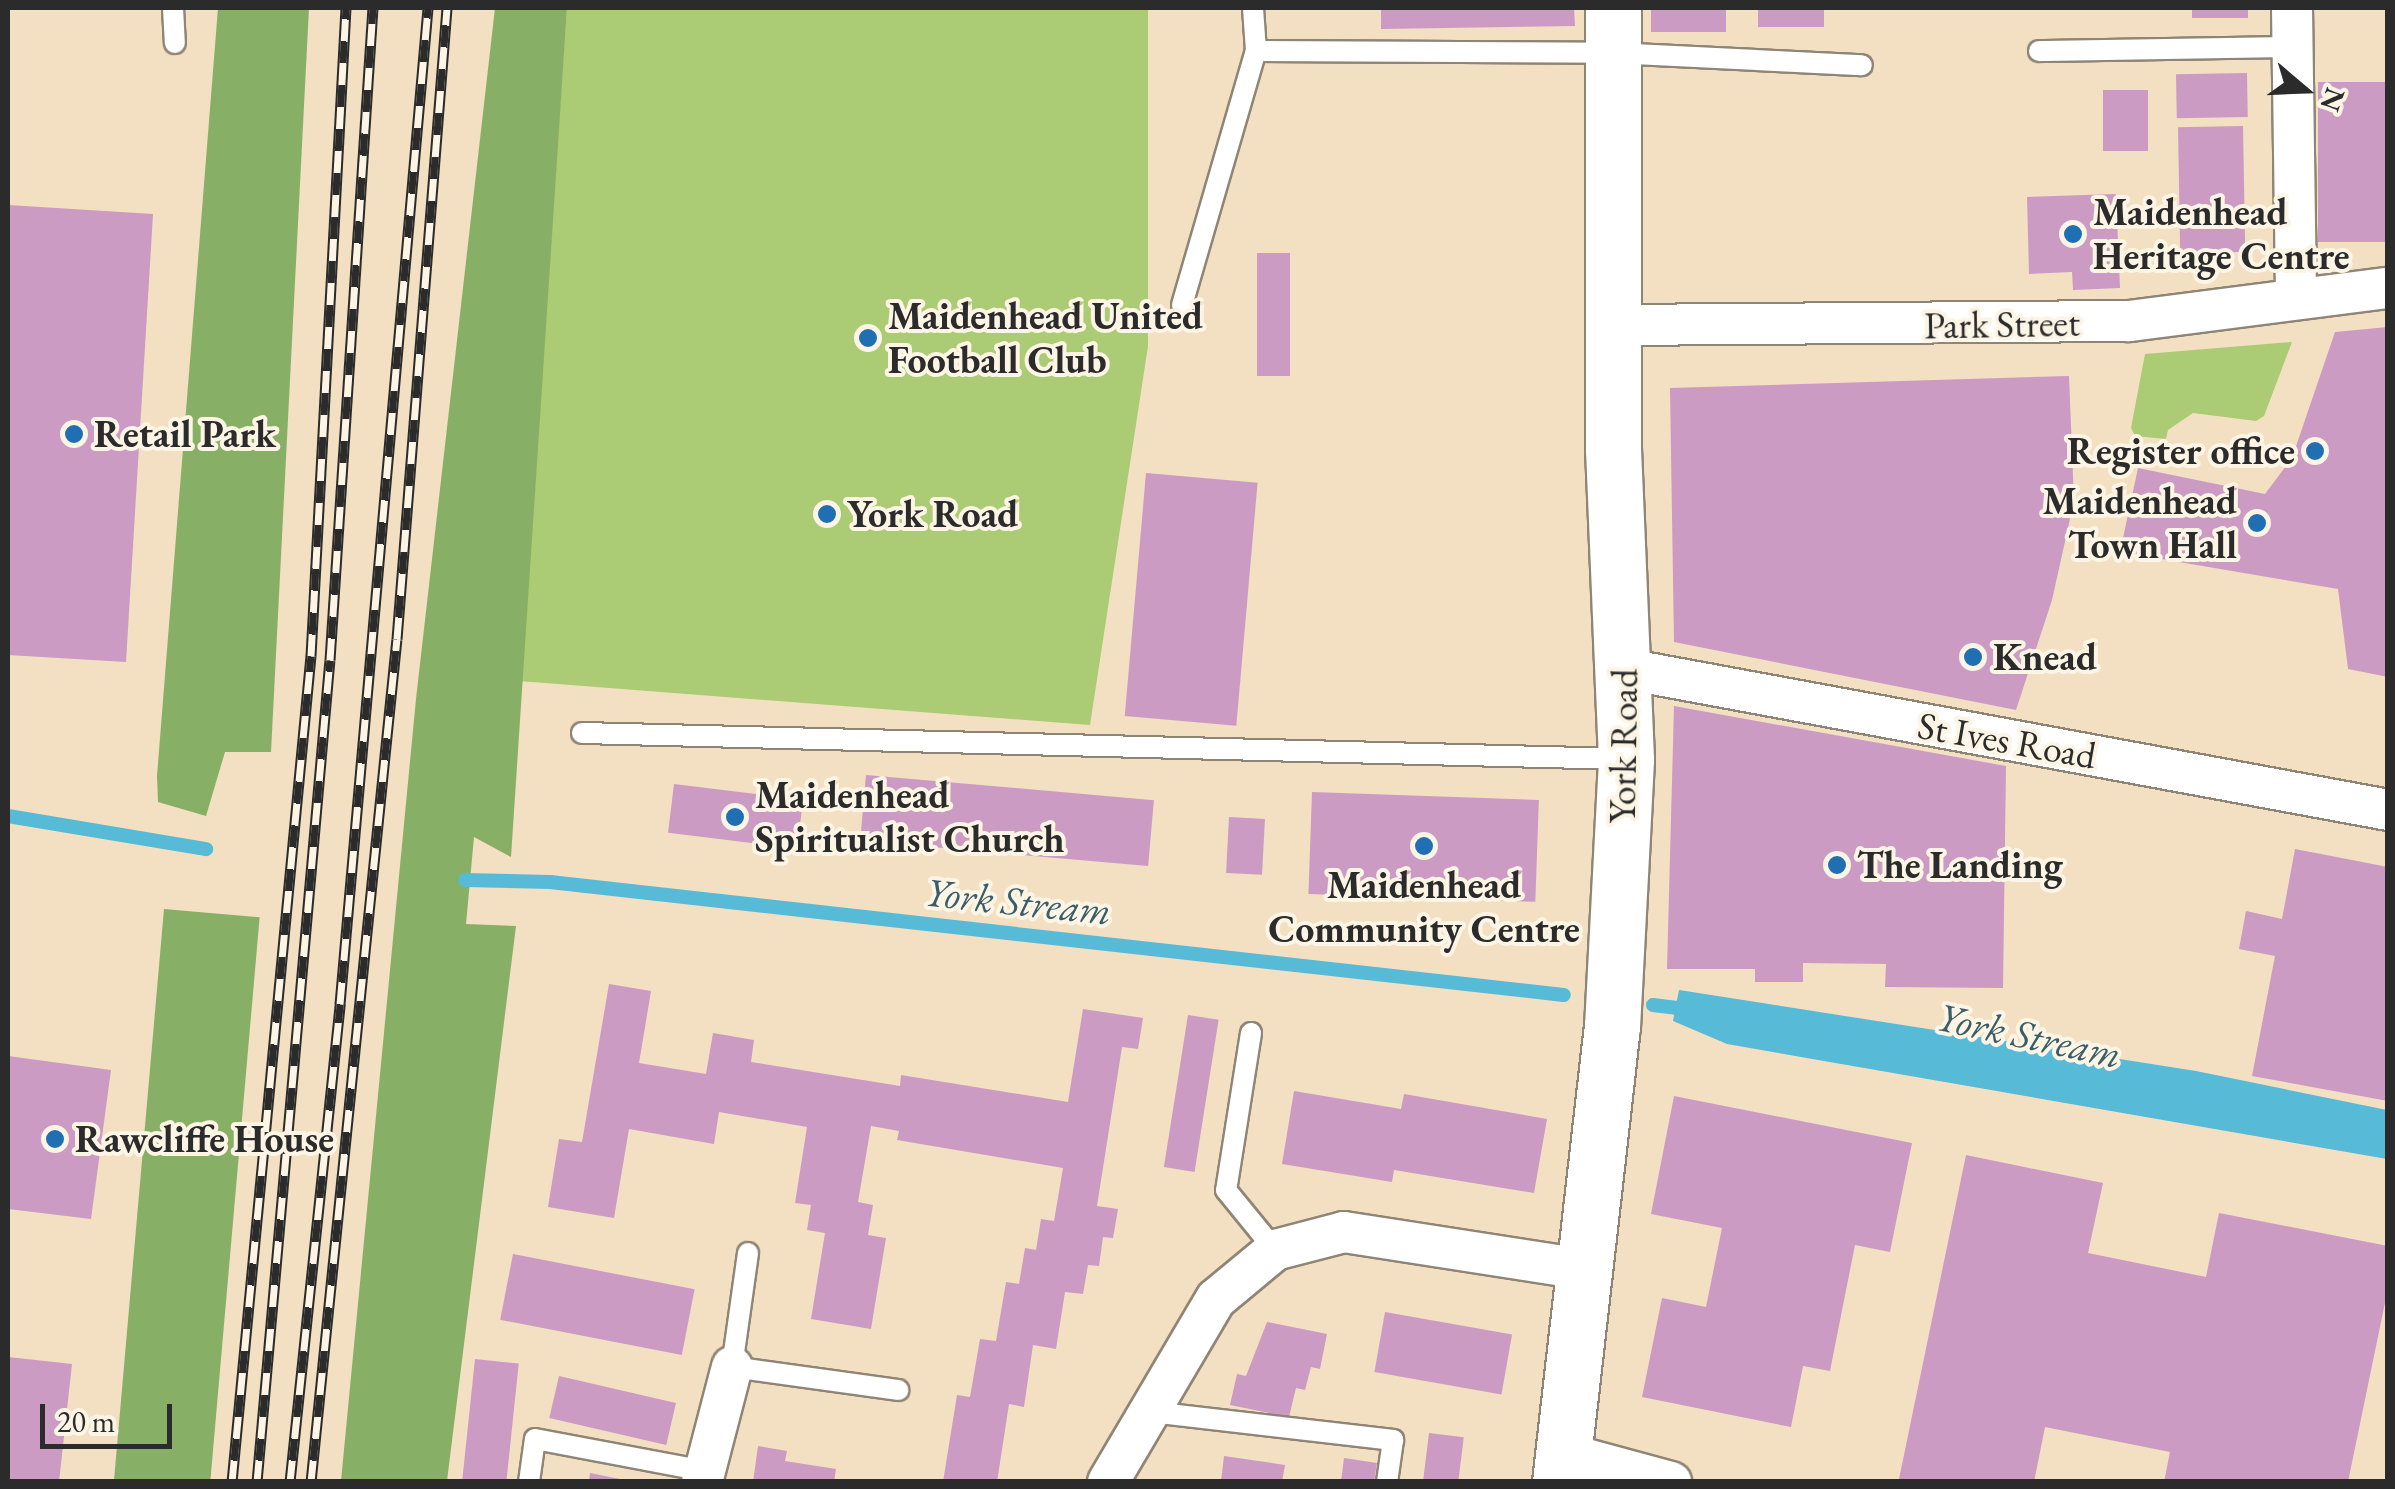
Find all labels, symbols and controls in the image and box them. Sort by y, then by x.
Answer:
north arrow [2255,40,2355,140]
text: N [2313,83,2354,116]
place label: Maidenhead Heritage Centre [2093,189,2350,278]
marker: Maidenhead Heritage Centre [2062,223,2084,245]
place label: Maidenhead United Football Club [888,293,1203,382]
street label: Park Street [1924,300,2080,348]
marker: Maidenhead United Football Club [857,327,879,349]
place label: Retail Park [94,411,276,457]
marker: Retail Park [63,423,85,445]
place label: Register office [2067,428,2295,474]
marker: Register office [2304,440,2326,462]
place label: Maidenhead Town Hall [2043,478,2237,568]
place label: York Road [847,491,1018,537]
marker: York Road [816,503,838,525]
marker: Maidenhead Town Hall [2246,512,2268,534]
place label: Knead [1993,634,2097,680]
marker: Knead [1962,646,1984,668]
street label: York Road [1599,668,1647,824]
street label: St Ives Road [1914,702,2100,778]
place label: Maidenhead Spiritualist Church [755,772,1065,862]
marker: Maidenhead Spiritualist Church [724,806,746,828]
marker: Maidenhead Community Centre [1413,835,1435,857]
place label: The Landing [1857,842,2063,888]
marker: The Landing [1826,854,1848,876]
place label: Maidenhead Community Centre [1268,862,1580,952]
water label: York Stream [923,867,1113,935]
water label: York Stream [1933,992,2125,1078]
place label: Rawcliffe House [75,1116,334,1162]
marker: Rawcliffe House [44,1128,66,1150]
scale bar [45,1384,178,1446]
text: 20 m [57,1402,115,1441]

